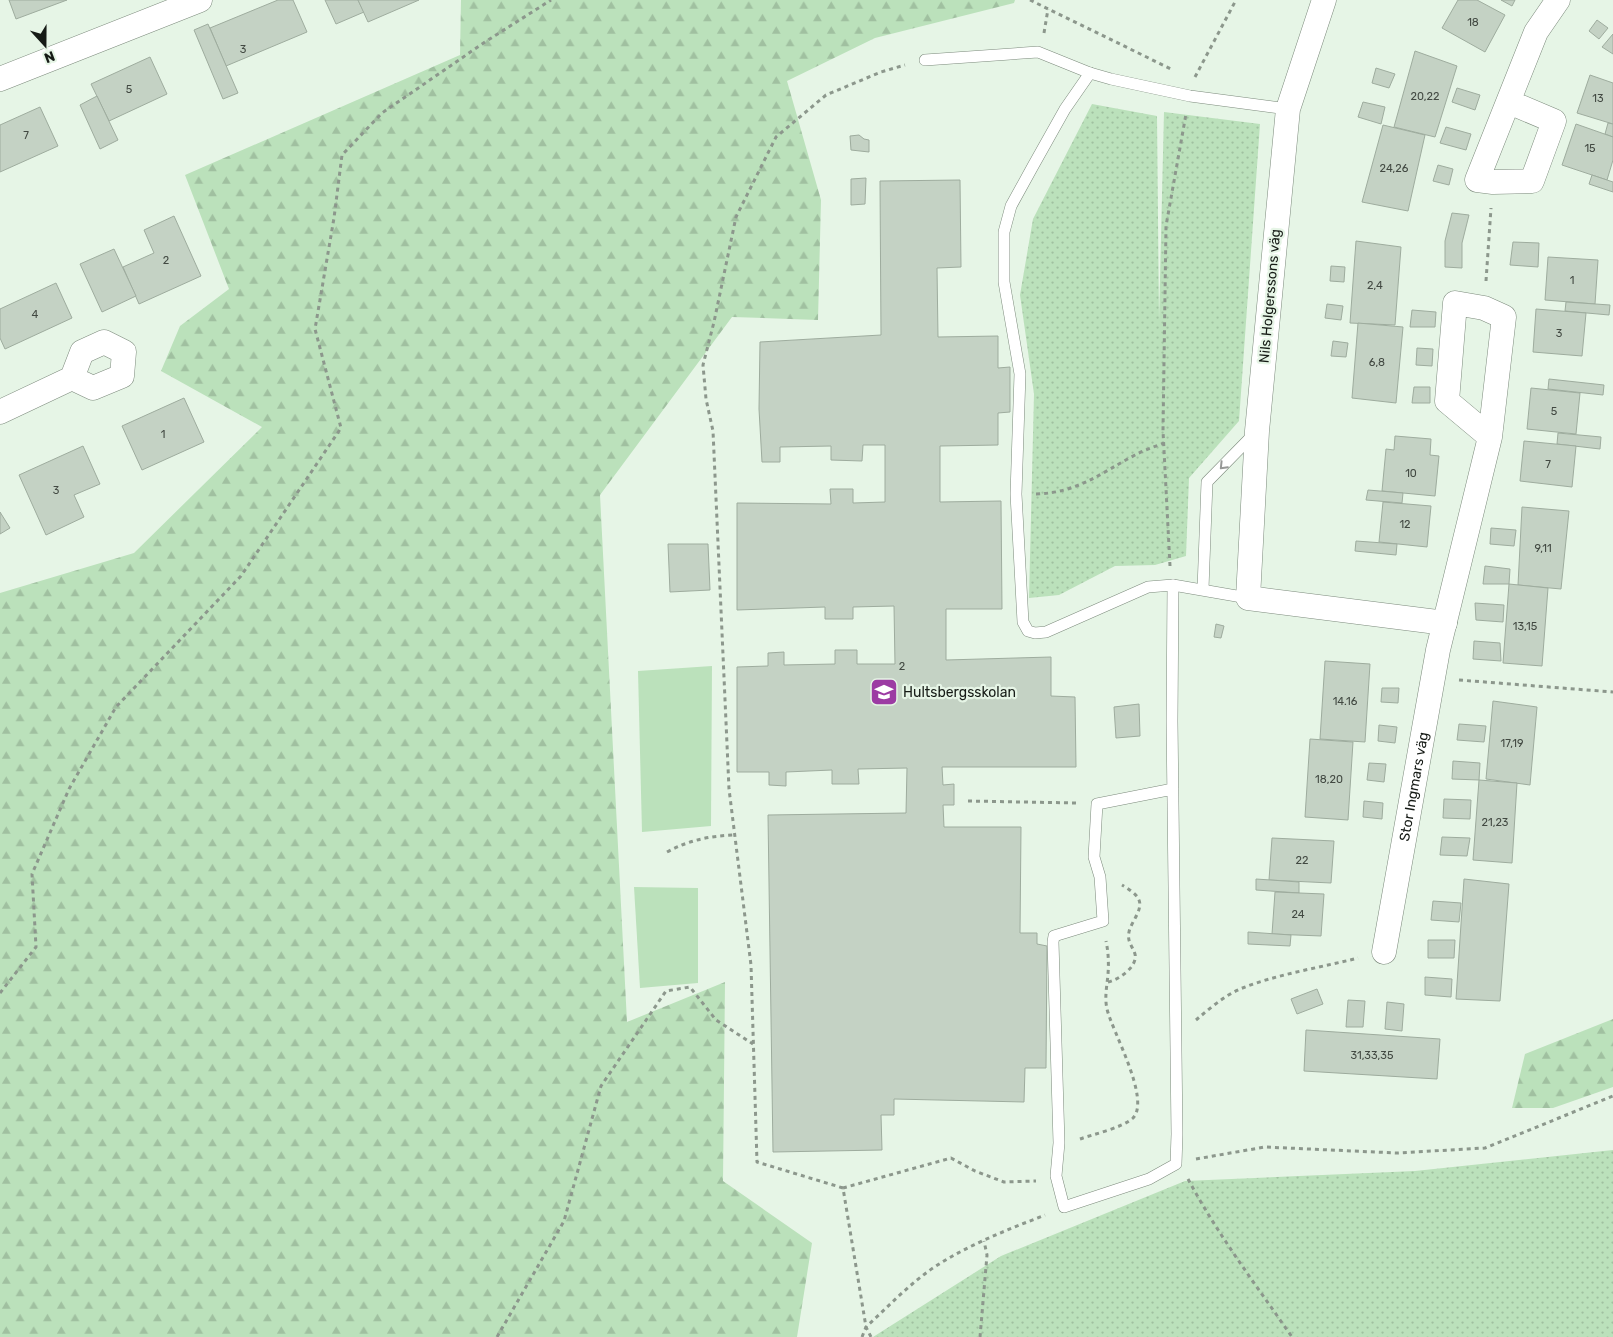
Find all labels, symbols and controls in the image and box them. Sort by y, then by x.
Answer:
house number: 18 [1467,16,1479,29]
north arrow [20,20,70,70]
house number: 3 [240,43,247,56]
text: N [42,47,57,66]
house number: 5 [126,83,133,96]
house number: 20,22 [1411,90,1439,103]
house number: 13 [1592,92,1604,105]
house number: 7 [23,129,29,142]
house number: 15 [1584,142,1596,155]
house number: 24,26 [1380,162,1409,175]
street label: Nils Holgerssons väg [1256,228,1284,364]
house number: 2 [163,254,169,267]
house number: 1 [1570,274,1574,287]
house number: 2,4 [1367,279,1383,292]
house number: 4 [32,308,39,321]
house number: 3 [1556,327,1563,340]
house number: 6,8 [1369,356,1385,369]
house number: 5 [1551,405,1558,418]
house number: 1 [161,428,165,441]
house number: 7 [1545,458,1551,471]
one-way arrow [1220,460,1229,469]
house number: 10 [1405,467,1417,480]
house number: 3 [53,484,60,497]
house number: 12 [1399,518,1411,531]
house number: 9,11 [1534,542,1552,555]
house number: 13,15 [1513,620,1538,633]
house number: 2 [899,660,905,673]
school or university icon: Hultsbergsskolan [869,677,899,707]
place label: Hultsbergsskolan [903,684,1016,701]
house number: 14.16 [1333,695,1358,708]
street label: Stor Ingmars väg [1395,731,1432,843]
house number: 17,19 [1501,737,1523,750]
house number: 18,20 [1315,773,1343,786]
house number: 21,23 [1482,816,1509,829]
house number: 22 [1296,854,1308,867]
house number: 24 [1291,908,1305,921]
house number: 31,33,35 [1351,1049,1394,1062]

